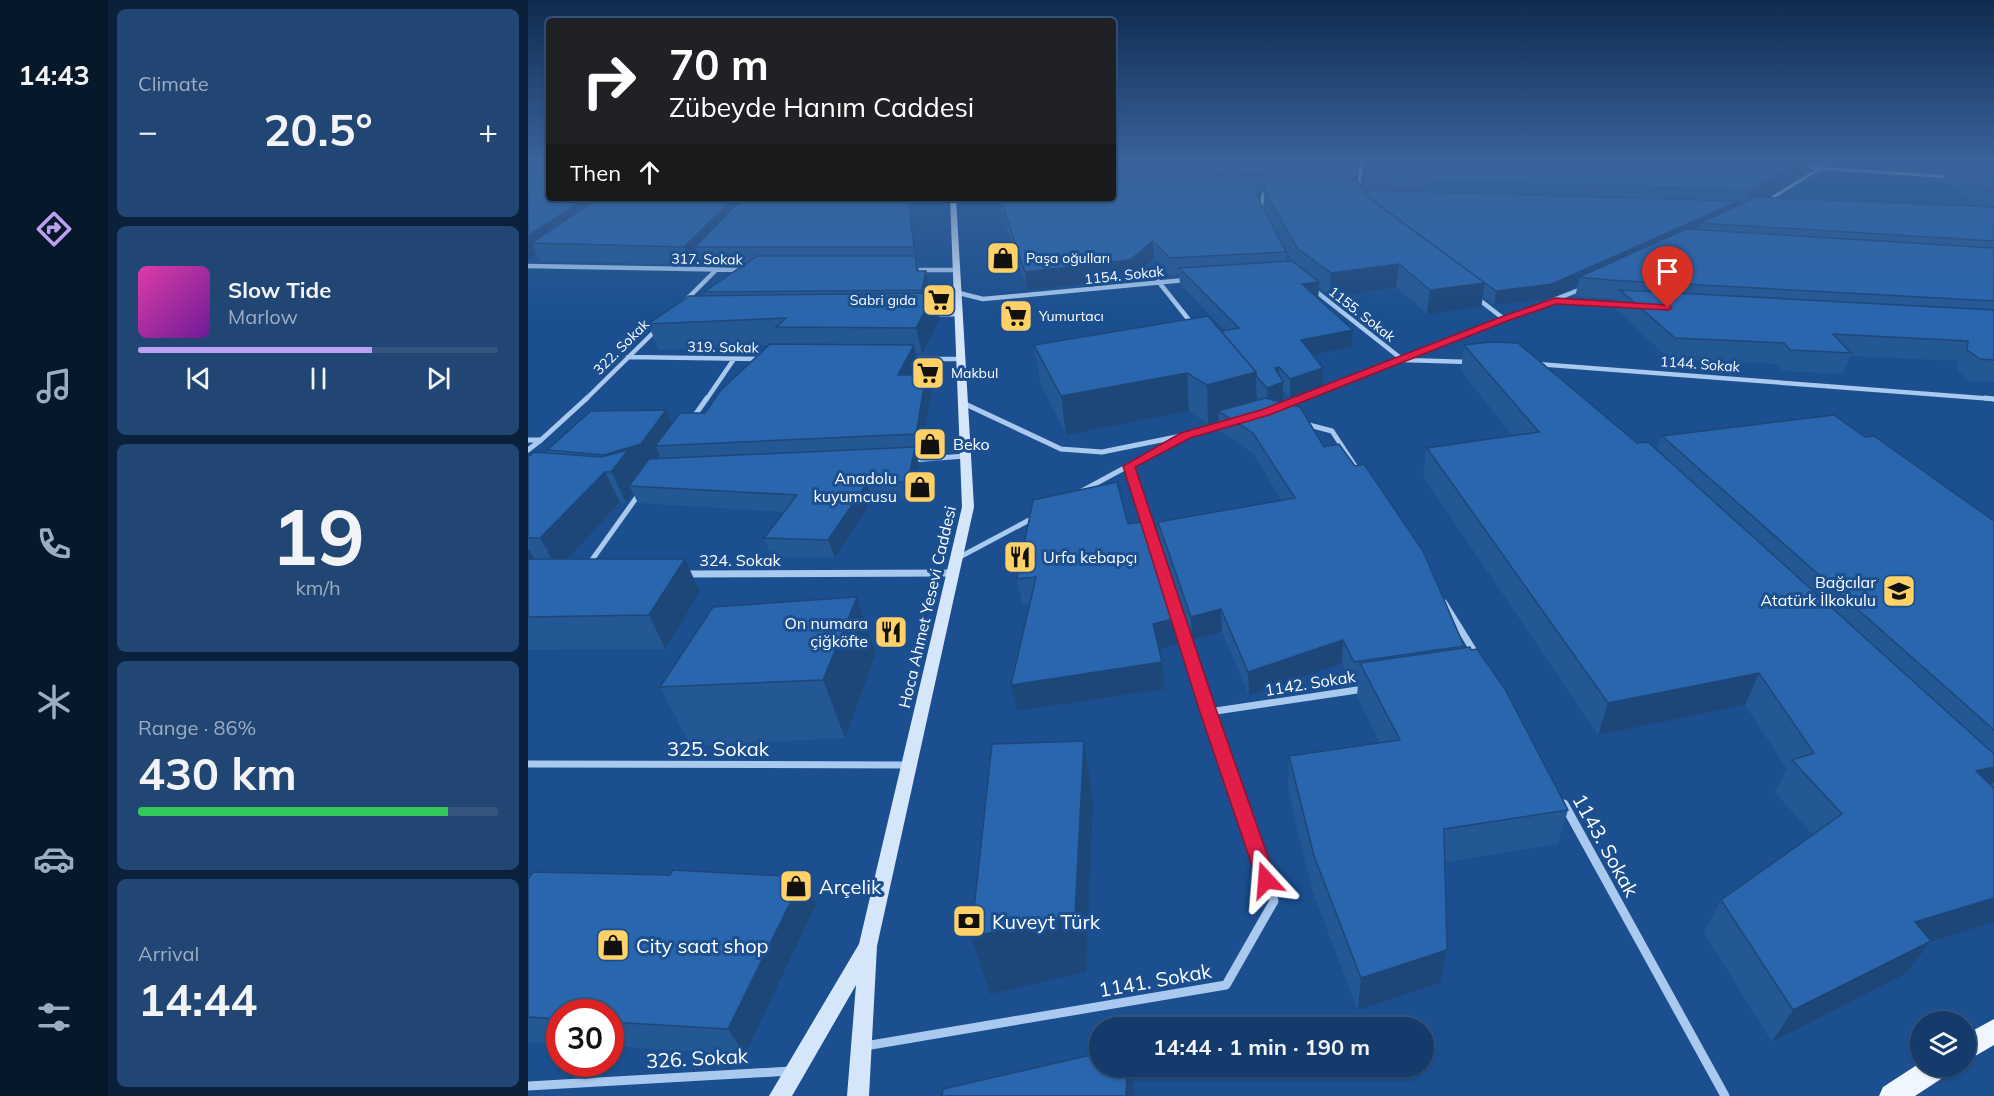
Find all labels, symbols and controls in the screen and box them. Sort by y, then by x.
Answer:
text: 70 m [669,38,769,91]
icon: right [570,42,648,120]
text: 14:43 [18,58,90,92]
text: Climate [138,71,209,96]
text: Zübeyde Hanım Caddesi [669,90,974,124]
text: 20.5° [263,101,373,157]
text: − [138,110,158,151]
text: + [478,110,498,151]
icon: ahead [633,156,666,189]
text: Then [570,159,621,187]
icon: directions [33,208,75,250]
shop icon: Paşa oğulları [985,240,1021,276]
pin [1642,246,1693,308]
street label: 317. Sokak [671,249,744,269]
place label: Paşa oğulları [1026,249,1110,267]
icon: arrive [1651,255,1684,288]
street label: 1154. Sokak [1083,262,1165,288]
text: Slow Tide [228,276,331,304]
supermarket icon: Sabri gıda [921,282,957,318]
street label: 1155. Sokak [1325,282,1400,346]
place label: Sabri gıda [850,291,916,309]
supermarket icon: Yumurtacı [998,298,1034,334]
text: Marlow [228,304,298,329]
place label: Yumurtacı [1038,307,1104,325]
street label: 322. Sokak [589,315,653,379]
street label: 319. Sokak [687,337,760,357]
street label: 1144. Sokak [1660,352,1741,376]
supermarket icon: Makbul [910,355,946,391]
icon: previous [182,362,215,395]
icon: pause [302,362,335,395]
icon: next [422,362,455,395]
place label: Makbul [951,364,998,382]
icon: music [33,365,75,407]
shop icon: Beko [912,426,948,462]
place label: Beko [953,434,990,454]
place label: Anadolu kuyumcusu [813,468,897,506]
shop icon: Anadolu kuyumcusu [902,469,938,505]
text: 19 [271,487,365,585]
street label: Hoca Ahmet Yesevi Caddesi [894,504,960,710]
icon: phone [33,523,75,565]
restaurant icon: Urfa kebapçı [1002,539,1038,575]
place label: Urfa kebapçı [1043,547,1137,567]
street label: 324. Sokak [699,550,782,570]
place label: Bağcılar Atatürk İlkokulu [1761,572,1876,610]
school or university icon: Bağcılar Atatürk İlkokulu [1881,573,1917,609]
text: km/h [295,575,341,600]
place label: On numara çiğköfte [785,613,868,651]
restaurant icon: On numara çiğköfte [873,614,909,650]
street label: 1142. Sokak [1263,666,1357,700]
icon: climate [33,681,75,723]
text: Range · 86% [138,715,256,740]
street label: 325. Sokak [667,736,770,761]
text: 430 km [138,745,297,801]
street label: 1143. Sokak [1567,789,1645,902]
icon: car [33,838,75,880]
position arrow [1234,848,1298,912]
shop icon: Arçelik [778,868,814,904]
place label: Arçelik [819,874,882,899]
bank icon: Kuveyt Türk [951,903,987,939]
place label: Kuveyt Türk [992,909,1101,934]
shop icon: City saat shop [595,927,631,963]
place label: City saat shop [636,933,769,958]
text: Arrival [138,941,199,966]
street label: 1141. Sokak [1097,958,1214,1002]
text: 14:44 [138,971,257,1027]
icon: filters [33,996,75,1038]
speed limit sign: 30 [546,999,624,1077]
map controls [1910,1011,1976,1077]
button: layers [1910,1011,1976,1077]
text: 14:44 · 1 min · 190 m [1153,1033,1370,1061]
street label: 326. Sokak [645,1043,749,1073]

